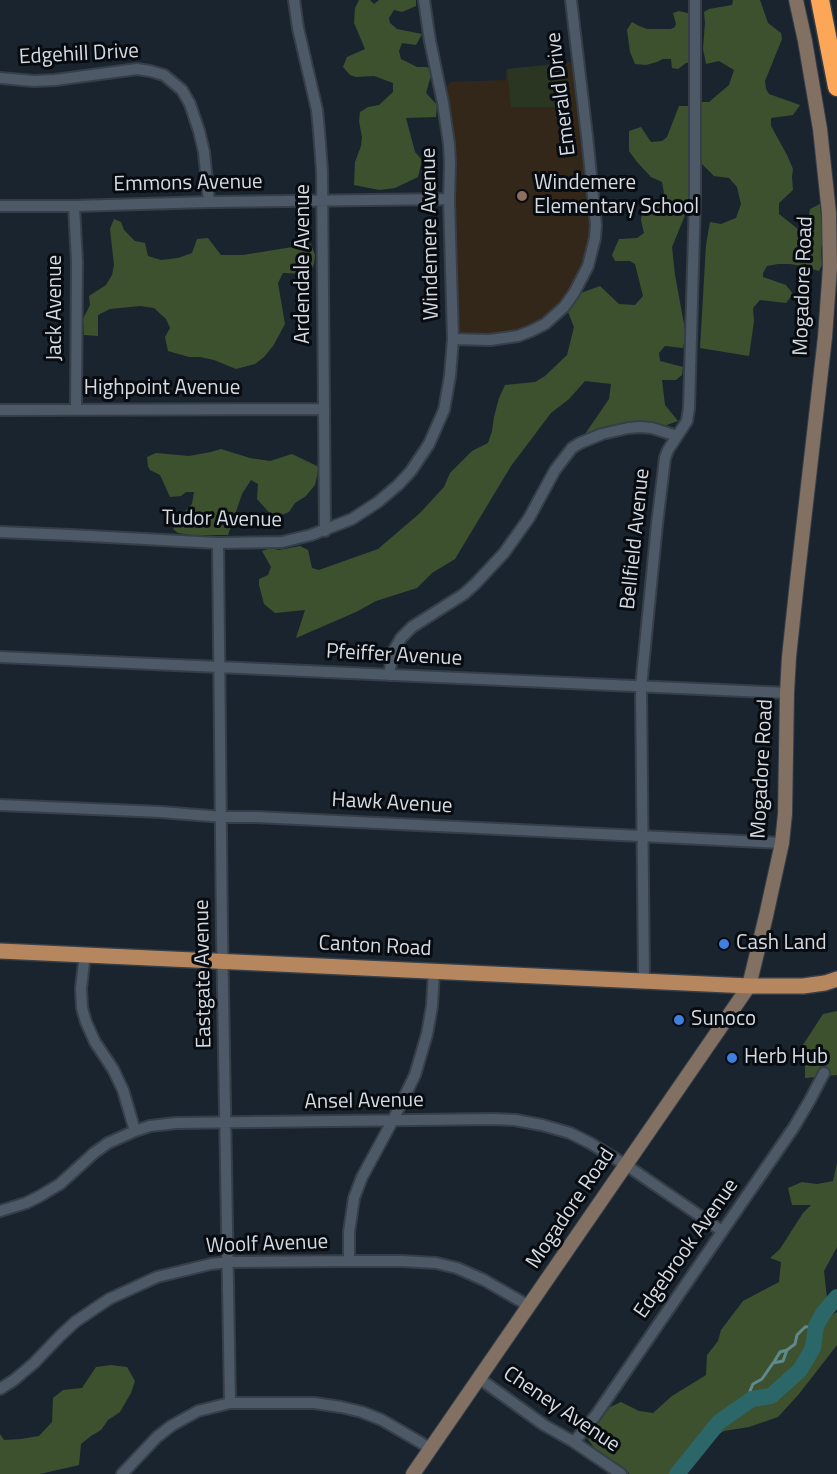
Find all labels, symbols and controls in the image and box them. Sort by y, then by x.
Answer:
street label: Emerald Drive [542,31,582,157]
street label: Edgehill Drive [18,39,140,71]
street label: Windemere Avenue [417,148,445,320]
street label: Emmons Avenue [113,170,263,198]
place label: Windemere Elementary School [534,171,699,221]
street label: Ardendale Avenue [291,184,317,344]
marker: Windemere Elementary School [515,189,529,203]
street label: Mogadore Road [789,216,819,356]
street label: Jack Avenue [43,255,69,361]
street label: Highpoint Avenue [84,376,240,402]
street label: Bellfield Avenue [616,467,656,611]
street label: Tudor Avenue [162,506,282,534]
street label: Pfeiffer Avenue [325,640,463,672]
street label: Mogadore Road [747,698,779,840]
street label: Hawk Avenue [331,788,453,820]
street label: Eastgate Avenue [190,899,218,1049]
street label: Canton Road [318,931,432,963]
place label: Cash Land [736,931,827,957]
marker: Cash Land [717,937,731,951]
place label: Sunoco [691,1007,756,1033]
marker: Sunoco [672,1013,686,1027]
place label: Herb Hub [744,1045,828,1071]
marker: Herb Hub [725,1051,739,1065]
street label: Ansel Avenue [304,1088,424,1116]
street label: Mogadore Road [521,1144,621,1274]
street label: Edgebrook Avenue [629,1174,745,1324]
street label: Woolf Avenue [205,1230,329,1260]
street label: Cheney Avenue [498,1362,624,1458]

